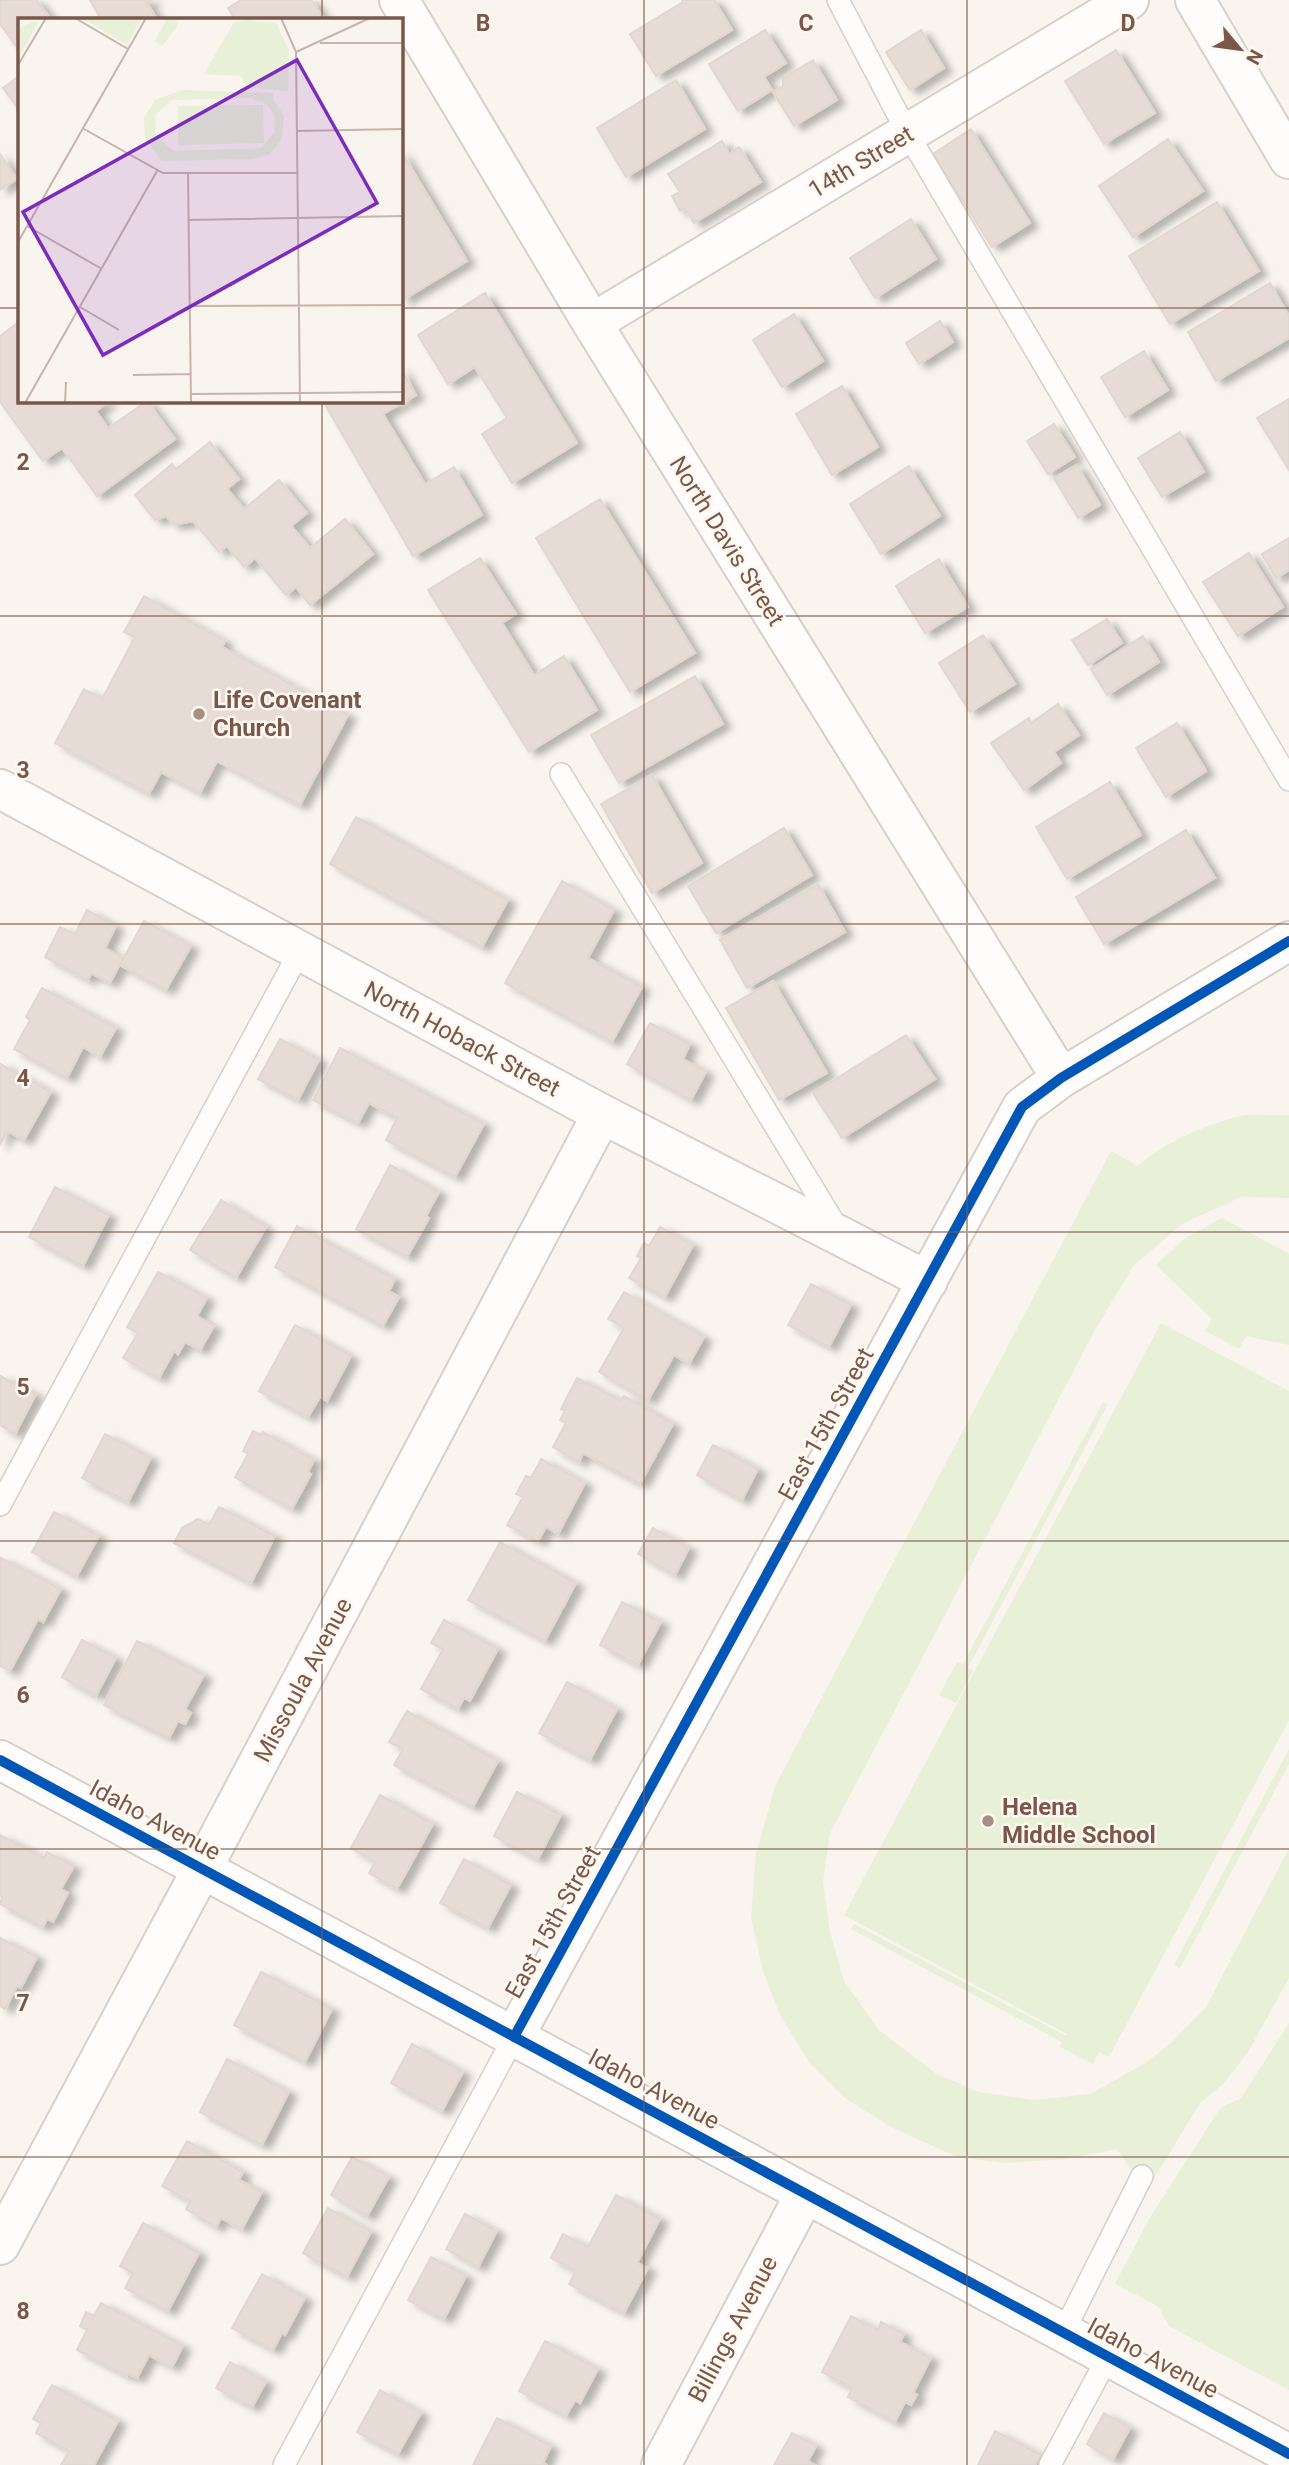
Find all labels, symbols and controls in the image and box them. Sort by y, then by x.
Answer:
text: B [476,10,490,37]
text: C [798,10,814,37]
text: D [1121,10,1135,37]
north arrow [1205,14,1275,84]
inset map [18,18,402,402]
text: N [1241,46,1268,68]
street label: 14th Street [804,120,919,204]
text: 2 [16,449,30,476]
street label: North Davis Street [664,451,790,631]
place label: Life Covenant Church [213,686,361,742]
marker: Life Covenant Church [191,706,207,722]
text: 3 [16,757,30,784]
street label: North Hoback Street [359,975,565,1103]
text: 4 [16,1065,30,1092]
street label: East 15th Street [772,1343,880,1505]
text: 5 [16,1374,30,1401]
street label: Missoula Avenue [248,1593,358,1767]
text: 6 [16,1682,30,1709]
street label: Idaho Avenue [85,1774,225,1866]
place label: Helena Middle School [1002,1793,1156,1849]
marker: Helena Middle School [980,1813,996,1829]
street label: East 15th Street [499,1841,607,2003]
text: 7 [16,1990,30,2017]
street label: Idaho Avenue [584,2043,724,2135]
street label: Billings Avenue [683,2251,783,2407]
text: 8 [16,2298,30,2325]
street label: Idaho Avenue [1083,2312,1223,2404]

